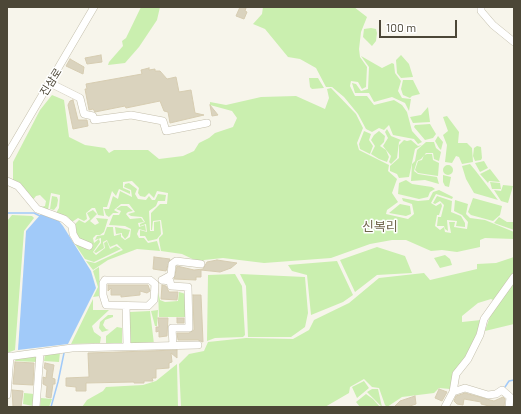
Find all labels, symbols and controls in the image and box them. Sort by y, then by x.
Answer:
scale bar [381,12,459,38]
text: 100 m [386,20,416,34]
street label: 진삼로 [37,66,65,98]
district label: 신복리 [362,219,398,235]

